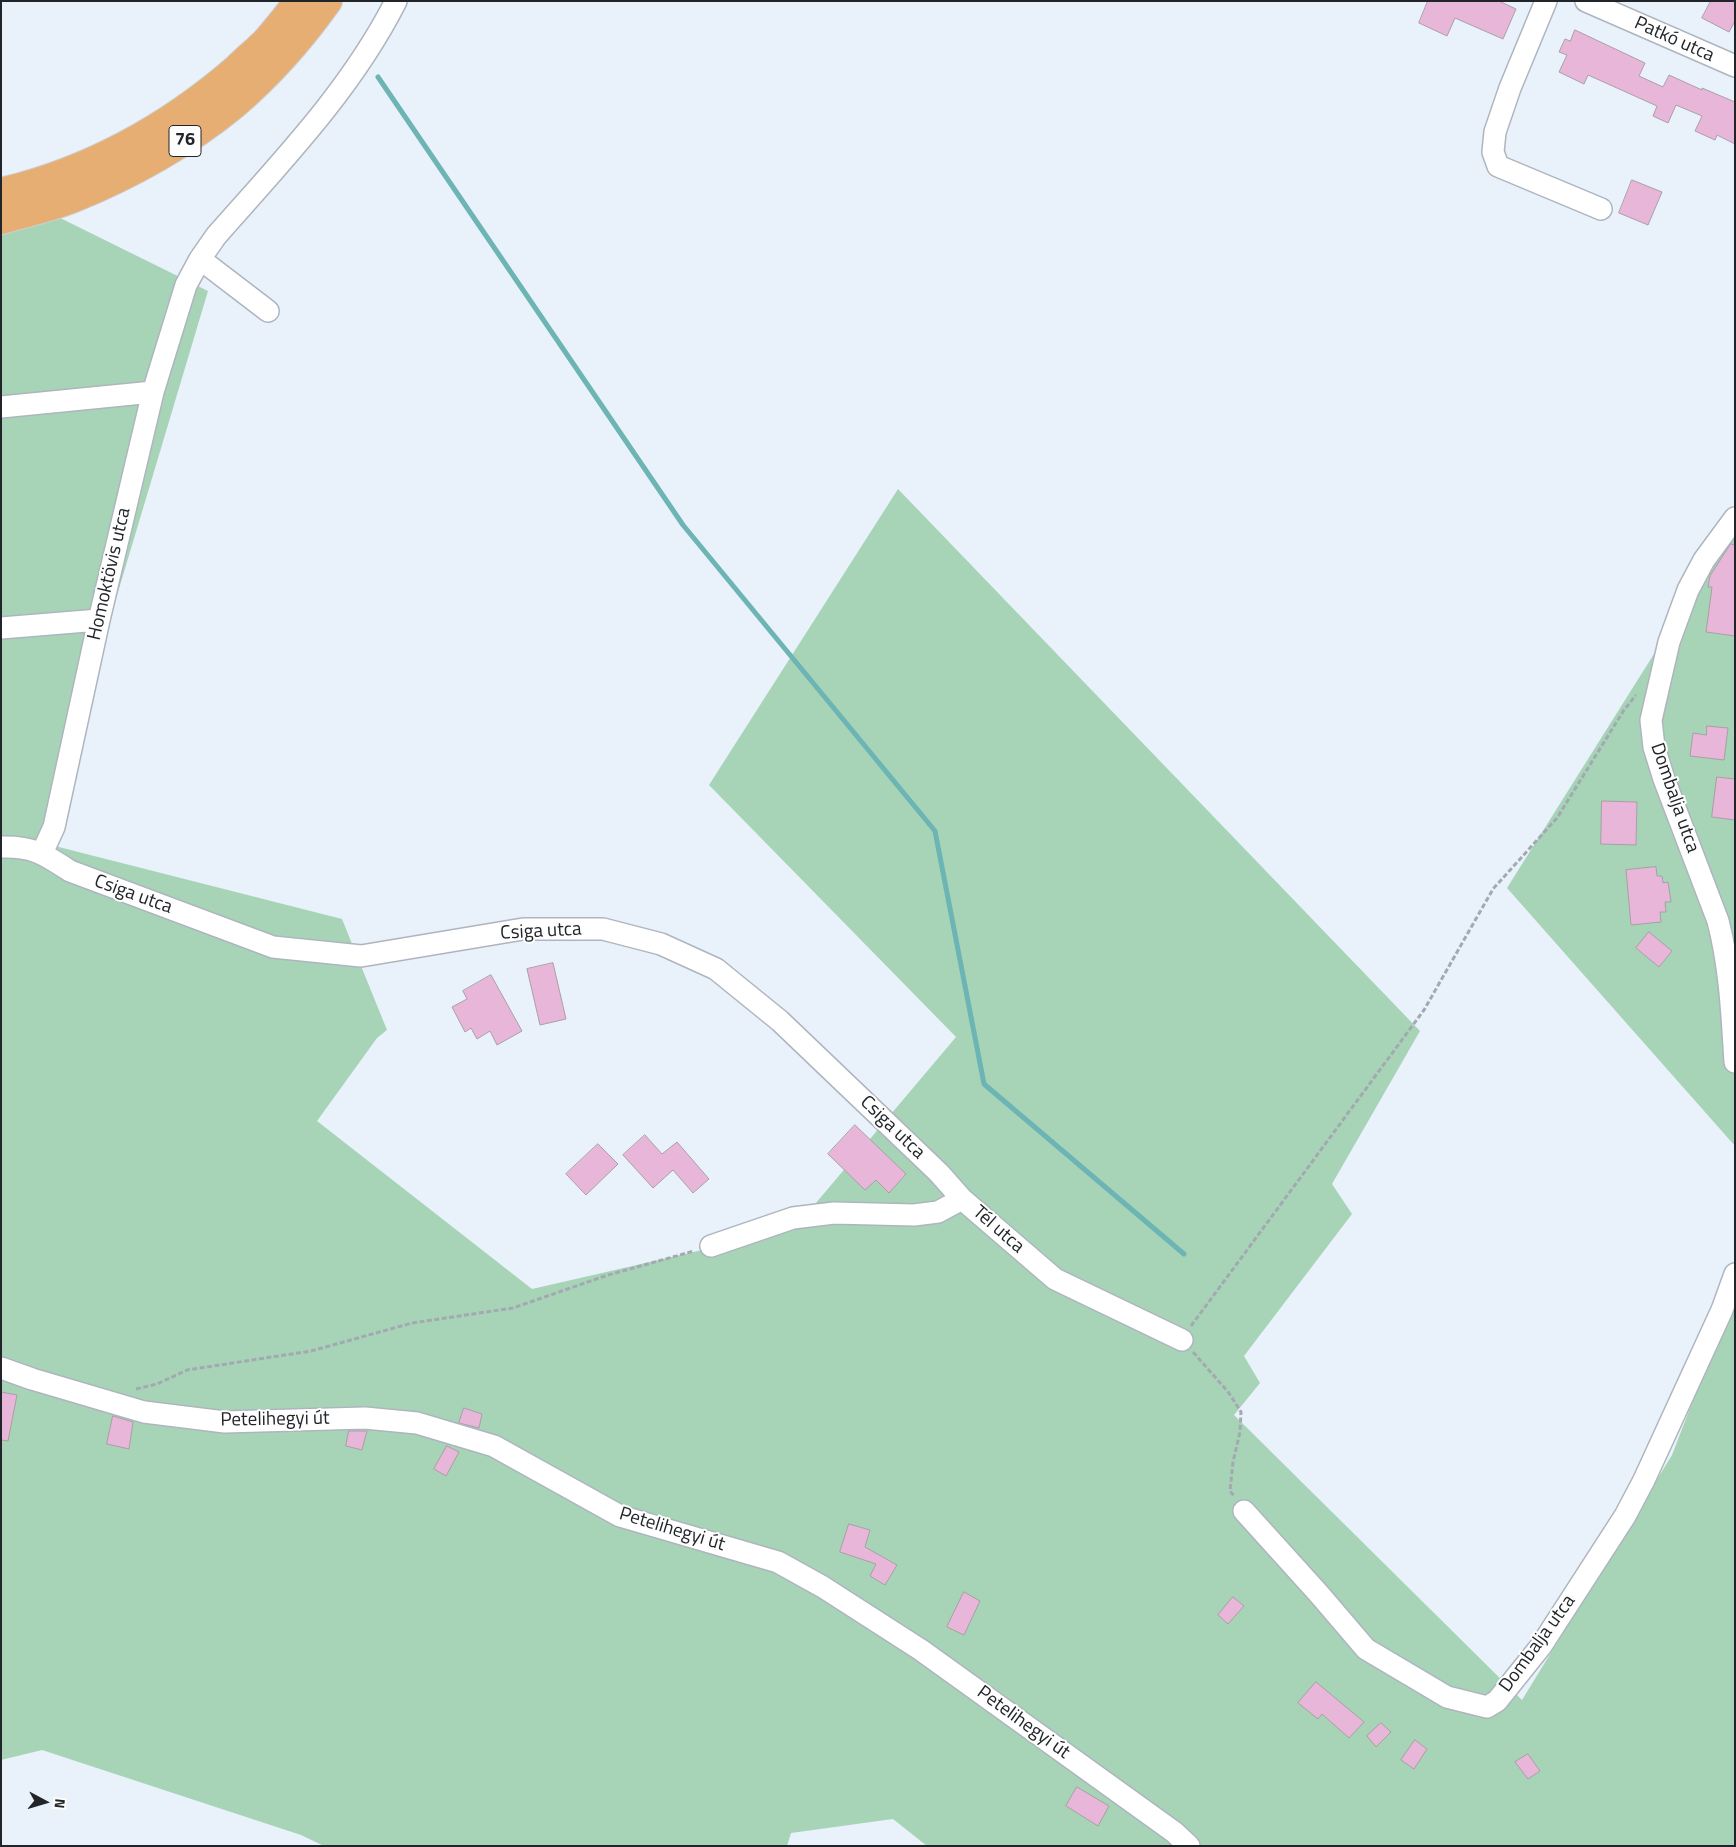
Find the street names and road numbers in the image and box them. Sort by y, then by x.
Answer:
street label: Patkó utca [1631,12,1717,68]
road number: 76 [169,125,201,156]
street label: Homoktövis utca [84,506,136,642]
street label: Dombalja utca [1645,740,1703,856]
street label: Csiga utca [91,870,175,920]
street label: Csiga utca [500,918,582,946]
street label: Csiga utca [855,1092,929,1164]
street label: Tél utca [968,1201,1028,1259]
street label: Petelihegyi út [220,1408,330,1432]
street label: Petelihegyi út [616,1503,728,1557]
street label: Dombalja utca [1495,1591,1581,1697]
street label: Petelihegyi út [972,1682,1074,1764]

